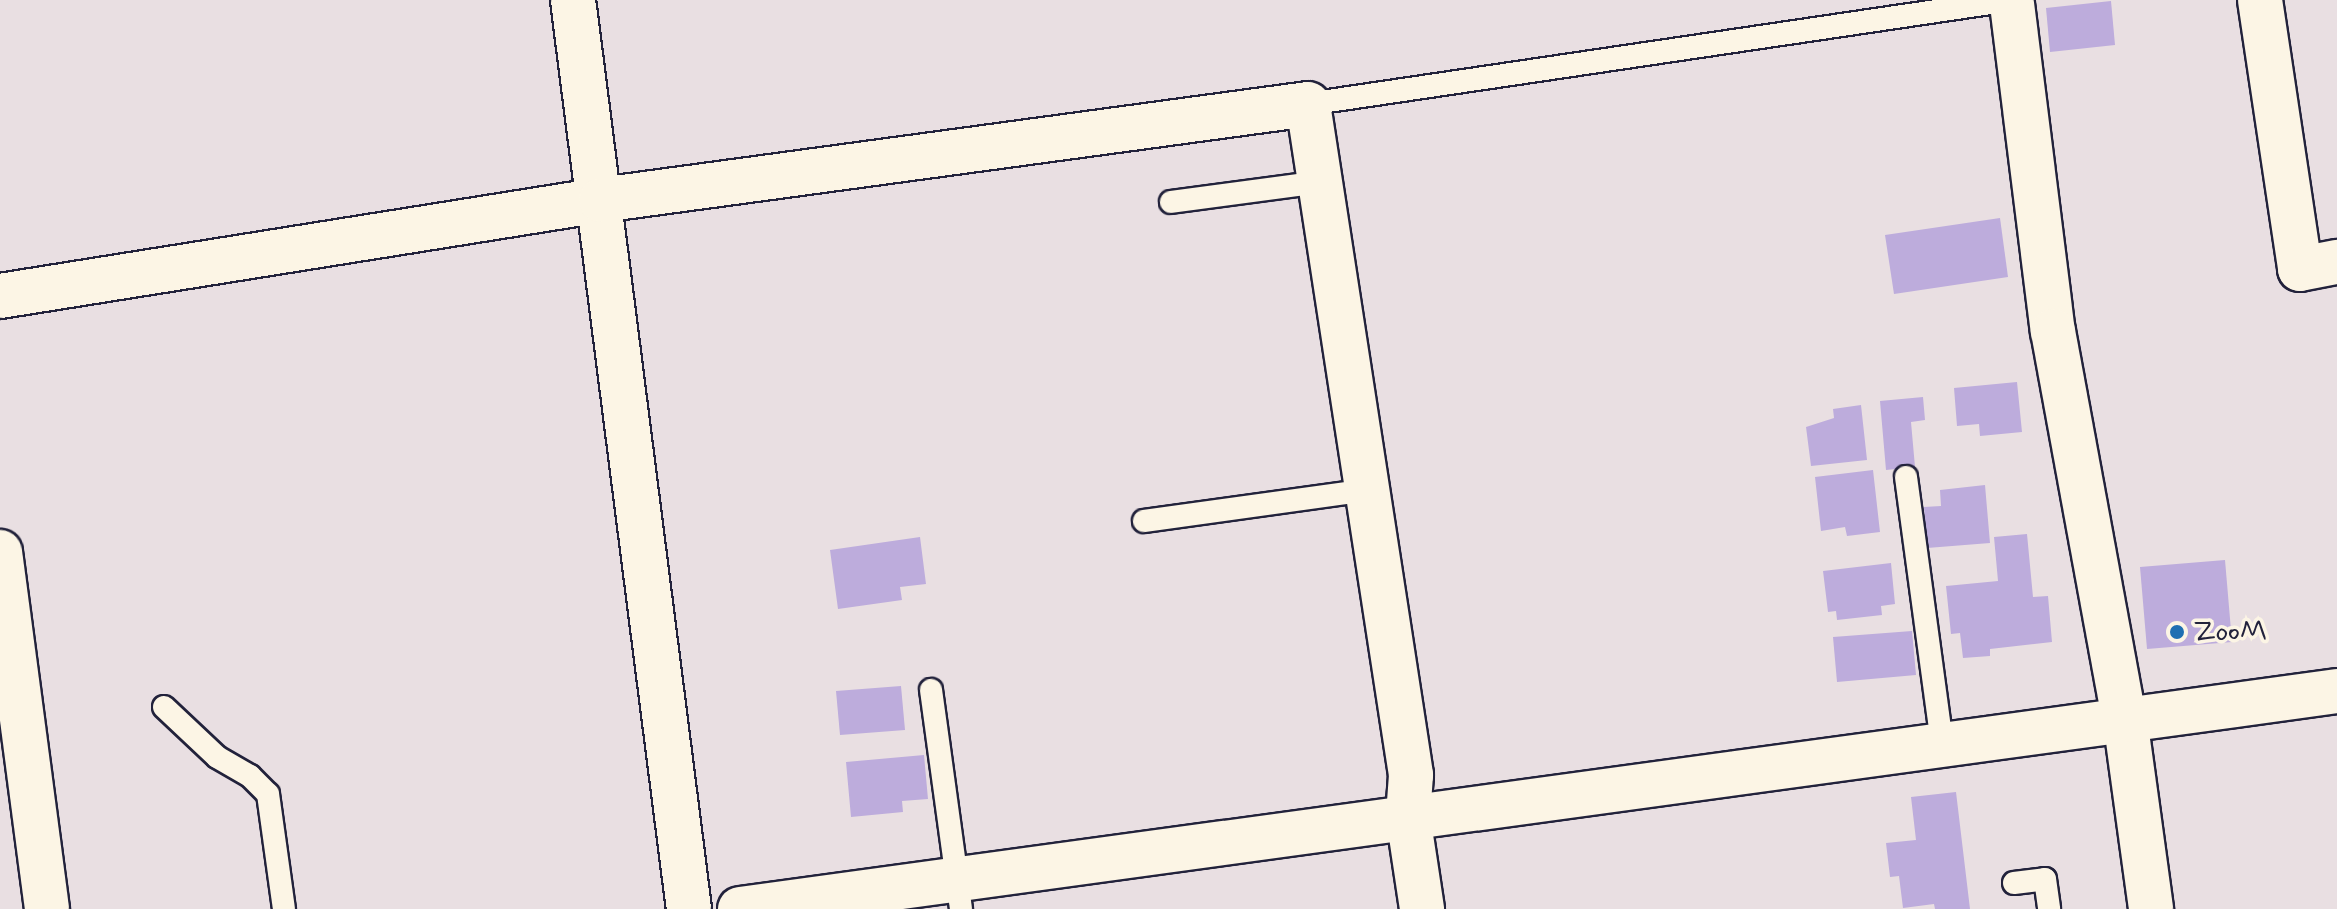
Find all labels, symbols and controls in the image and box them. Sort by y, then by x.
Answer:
place label: ZooM [2193,614,2268,650]
marker: ZooM [2168,623,2186,641]

